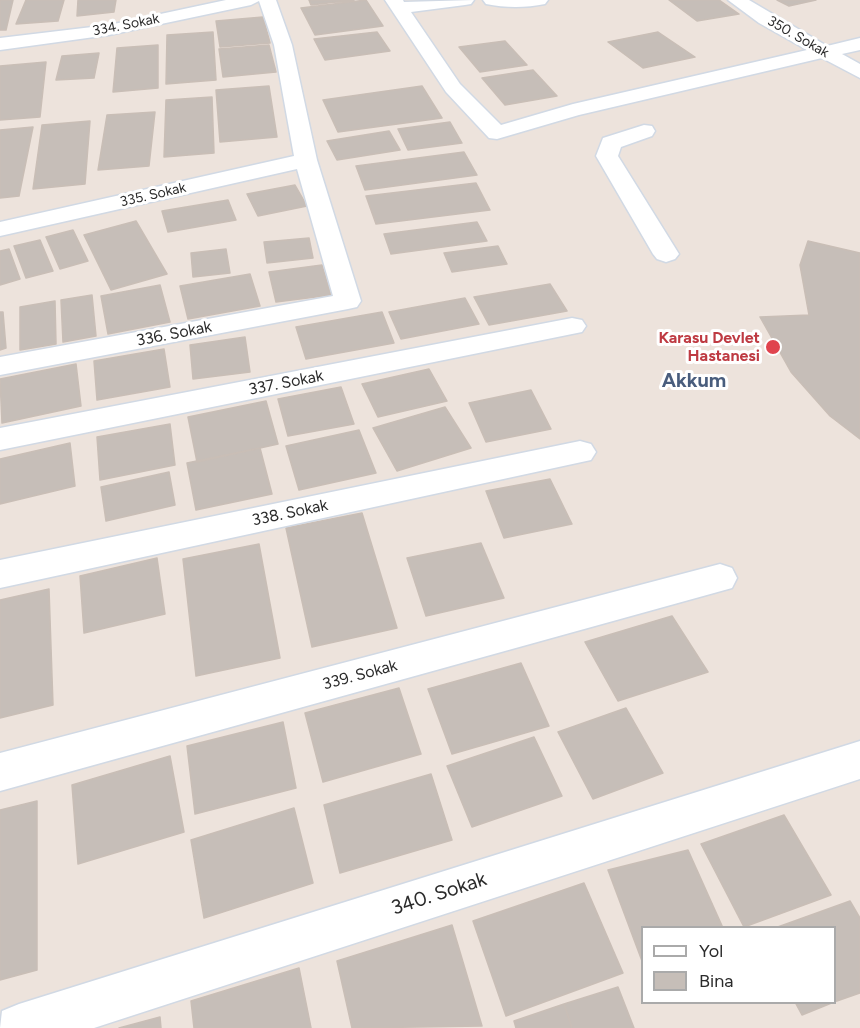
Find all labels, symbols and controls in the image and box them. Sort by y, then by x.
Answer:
street label: 334. Sokak [91,10,161,40]
street label: 350. Sokak [764,13,832,61]
street label: 335. Sokak [119,179,187,211]
street label: 336. Sokak [135,317,213,351]
place label: Karasu Devlet Hastanesi [659,328,760,366]
marker: Karasu Devlet Hastanesi [764,338,782,356]
street label: 337. Sokak [247,366,325,400]
district label: Akkum [662,369,726,393]
street label: 338. Sokak [250,496,330,530]
street label: 339. Sokak [321,656,399,694]
street label: 340. Sokak [388,867,490,921]
legend [641,926,836,1004]
text: Yol [699,940,723,962]
text: Bina [699,970,733,992]

